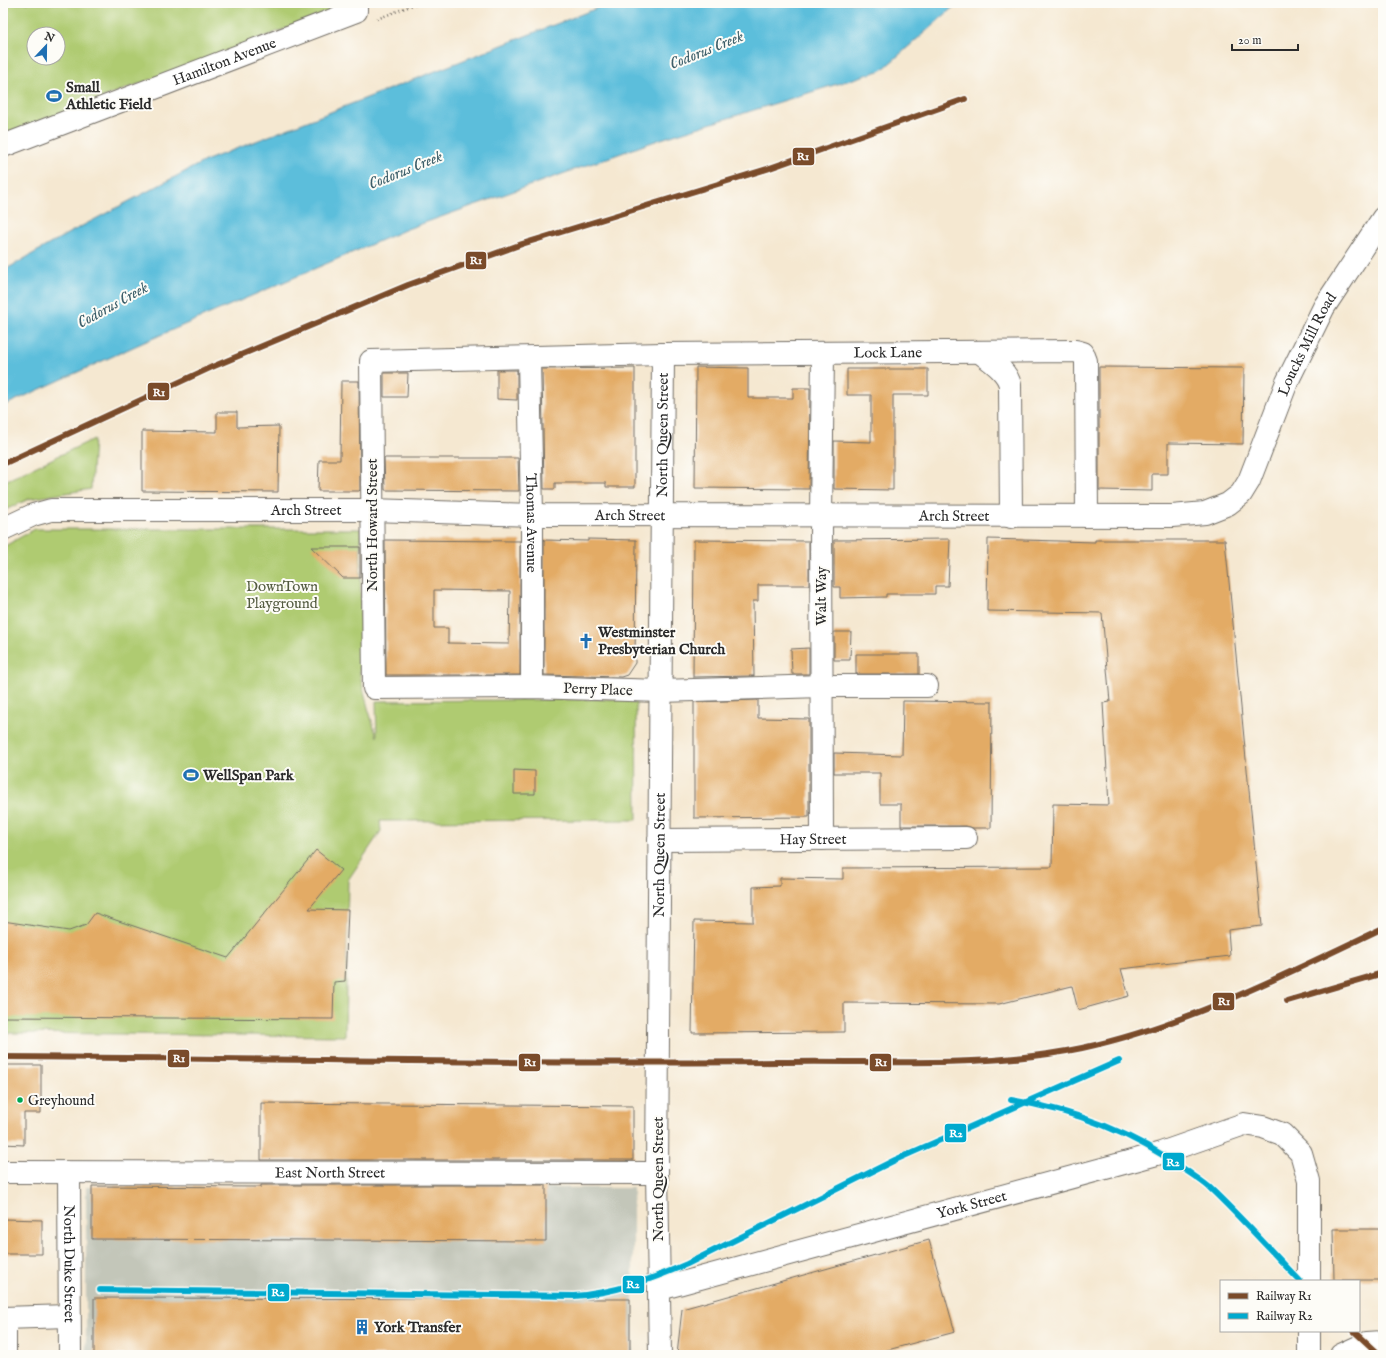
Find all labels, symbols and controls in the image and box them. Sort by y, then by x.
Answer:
north arrow [26,26,66,66]
scale bar [1232,26,1298,52]
water label: Codorus Creek [667,27,747,75]
text: N [41,29,57,46]
street label: Hamilton Avenue [170,33,279,90]
text: 20 m [1238,33,1261,48]
place label: Small Athletic Field [65,78,152,114]
sports icon: Small Athletic Field [45,87,63,105]
water label: Codorus Creek [366,147,446,195]
line badge: R1 [792,147,815,166]
text: R1 [797,150,809,164]
line badge: R1 [465,251,487,270]
text: R1 [470,254,482,268]
water label: Codorus Creek [74,278,152,333]
street label: Loucks Mill Road [1274,288,1341,399]
street label: Lock Lane [853,343,922,363]
street label: North Queen Street [653,372,673,498]
line badge: R1 [147,382,170,401]
text: R1 [153,386,165,400]
street label: North Howard Street [363,458,382,592]
street label: Thomas Avenue [521,473,541,573]
street label: Arch Street [270,501,342,520]
street label: Arch Street [594,506,665,525]
street label: Arch Street [918,507,989,526]
street label: Walt Way [812,566,831,626]
park label: DownTown Playground [246,577,319,613]
place label: Westminster Presbyterian Church [597,623,726,659]
church icon: Westminster Presbyterian Church [577,632,595,650]
street label: Perry Place [563,679,633,700]
sports icon: WellSpan Park [182,766,200,784]
place label: WellSpan Park [202,766,295,785]
street label: North Queen Street [650,792,670,918]
street label: Hay Street [779,830,847,849]
line badge: R1 [1212,992,1235,1011]
text: R1 [1218,995,1230,1009]
line badge: R1 [167,1049,190,1068]
text: R1 [173,1052,185,1066]
line badge: R1 [518,1053,541,1072]
line badge: R1 [869,1053,892,1072]
text: R1 [524,1056,536,1070]
text: R1 [875,1056,887,1070]
place label: Greyhound [28,1092,95,1110]
marker: Greyhound [15,1095,25,1105]
street label: North Queen Street [649,1117,668,1241]
line badge: R2 [944,1123,967,1143]
text: R2 [949,1127,964,1141]
line badge: R2 [1162,1152,1185,1171]
text: R2 [1166,1156,1181,1170]
street label: East North Street [275,1163,385,1183]
street label: York Street [935,1186,1009,1223]
street label: North Duke Street [59,1205,79,1323]
line badge: R2 [622,1275,645,1294]
text: R2 [626,1278,641,1292]
legend [1220,1280,1360,1332]
line badge: R2 [267,1283,290,1302]
text: R2 [271,1286,286,1300]
text: Railway R1 [1256,1289,1312,1304]
text: Railway R2 [1256,1309,1313,1324]
building icon: York Transfer [353,1318,371,1336]
place label: York Transfer [374,1318,461,1337]

